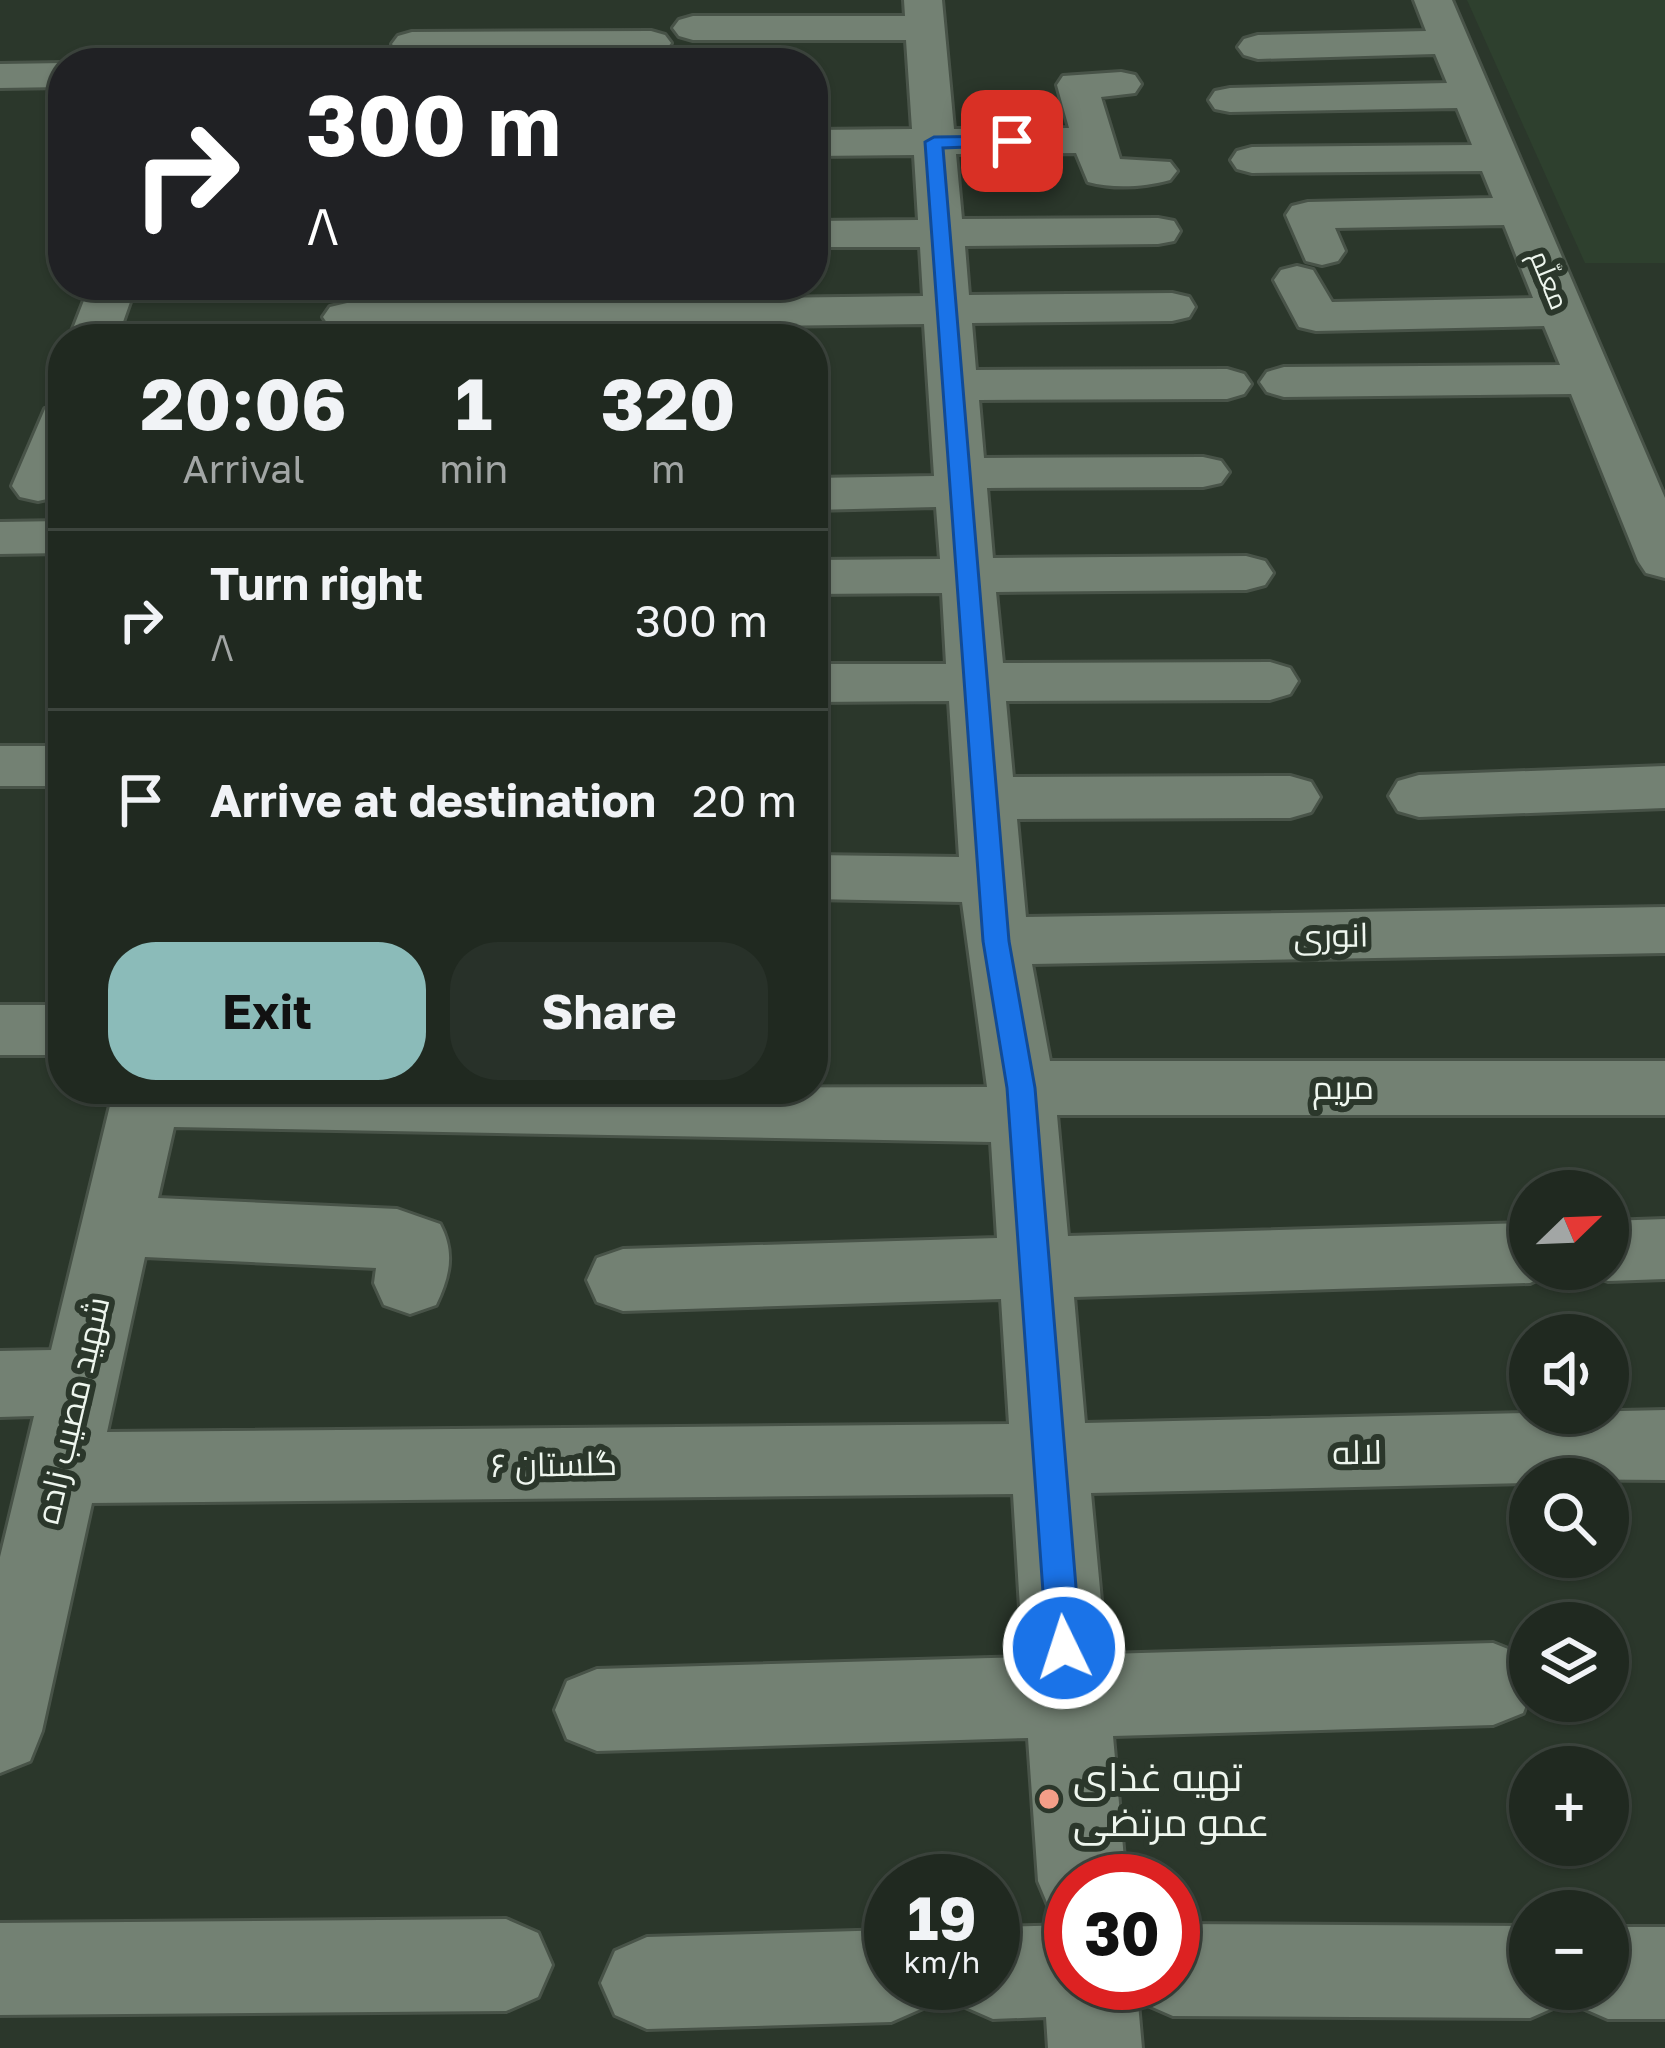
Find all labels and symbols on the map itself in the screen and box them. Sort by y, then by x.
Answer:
pin [961,90,1063,192]
street label: معلّم [1521,245,1577,315]
street label: انوری [1293,914,1369,956]
street label: مریم [1312,1067,1374,1110]
north arrow [1509,1170,1629,1290]
street label: شهید مصیب زاده [26,1293,118,1527]
street label: لاله [1332,1432,1382,1471]
street label: گلستان ۶ [491,1443,617,1485]
position arrow [1001,1585,1127,1711]
place label: تهیه غذای عمو مرتضی [1073,1753,1270,1846]
marker: تهیه غذای عمو مرتضی [1036,1786,1062,1812]
speed limit sign: 30 [1044,1854,1200,2010]

